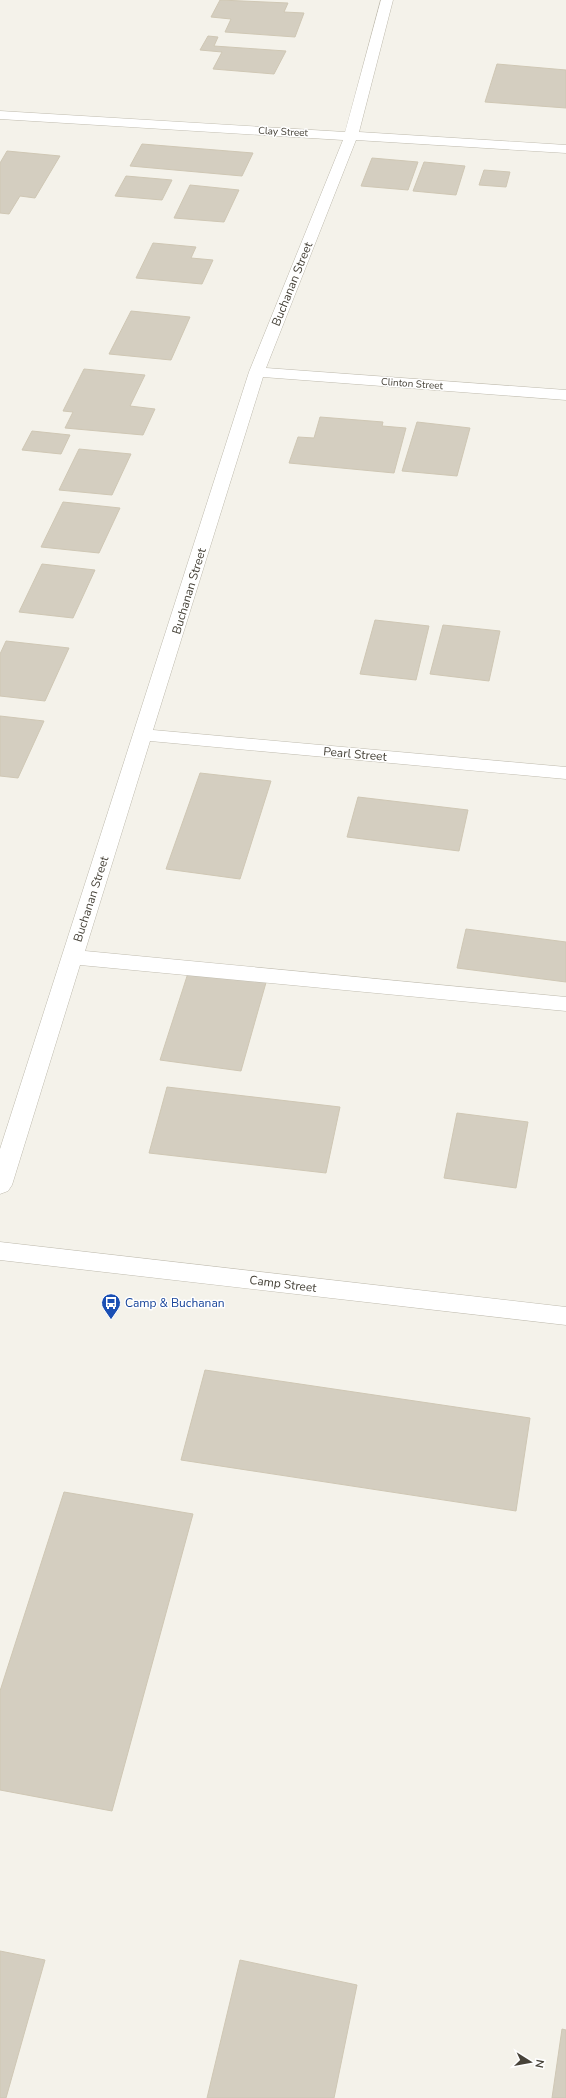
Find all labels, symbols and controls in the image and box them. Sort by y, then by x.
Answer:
street label: Clay Street [258,124,309,140]
street label: Buchanan Street [268,239,316,328]
street label: Clinton Street [380,375,444,393]
street label: Buchanan Street [168,545,210,636]
street label: Pearl Street [323,743,388,765]
street label: Buchanan Street [70,853,113,944]
street label: Camp Street [249,1272,318,1296]
bus stop icon: Camp & Buchanan [100,1292,122,1320]
place label: Camp & Buchanan [125,1295,225,1311]
north arrow [510,2042,550,2082]
text: N [531,2058,547,2069]

